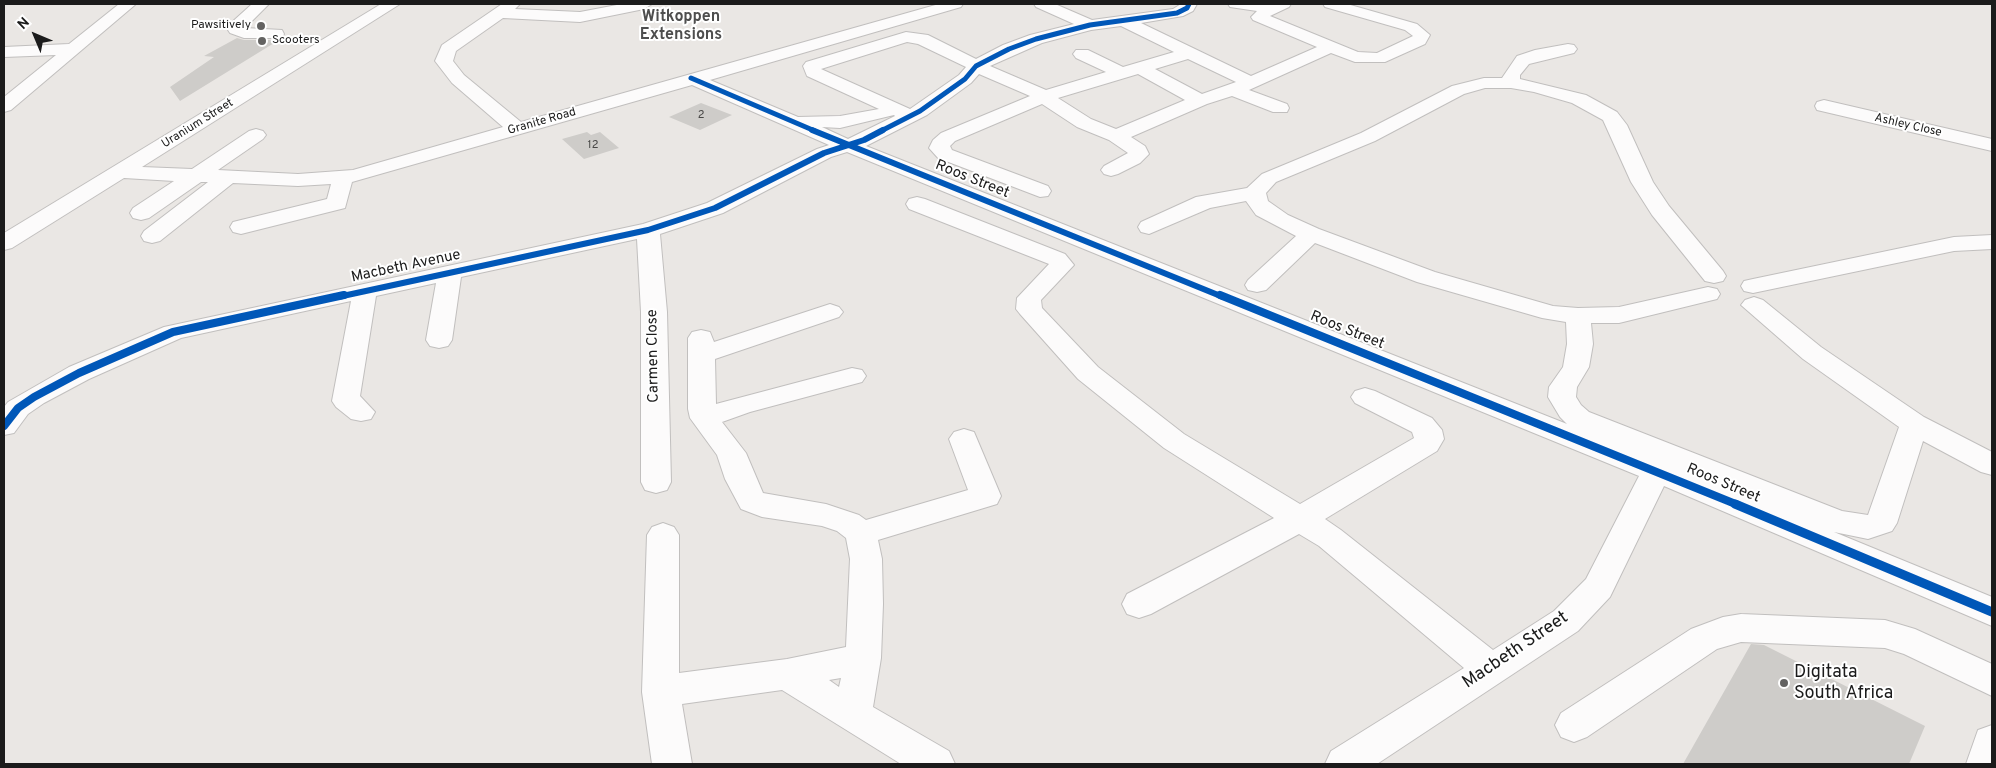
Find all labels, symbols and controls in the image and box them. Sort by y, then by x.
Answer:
district label: Witkoppen Extensions [640,8,722,46]
north arrow [10,10,60,60]
text: N [14,14,34,34]
place label: Pawsitively [191,19,251,33]
marker: Pawsitively [255,20,267,32]
place label: Scooters [272,34,320,48]
marker: Scooters [256,35,268,47]
street label: Uranium Street [159,96,237,152]
street label: Granite Road [506,105,578,139]
house number: 2 [698,109,704,123]
street label: Ashley Close [1873,111,1943,141]
house number: 12 [588,139,598,153]
street label: Roos Street [932,157,1012,203]
street label: Macbeth Avenue [350,247,462,287]
street label: Roos Street [1307,308,1387,354]
street label: Carmen Close [644,309,664,403]
street label: Roos Street [1683,460,1763,508]
street label: Macbeth Street [1459,608,1573,694]
place label: Digitata South Africa [1794,662,1893,704]
marker: Digitata South Africa [1778,677,1790,689]

